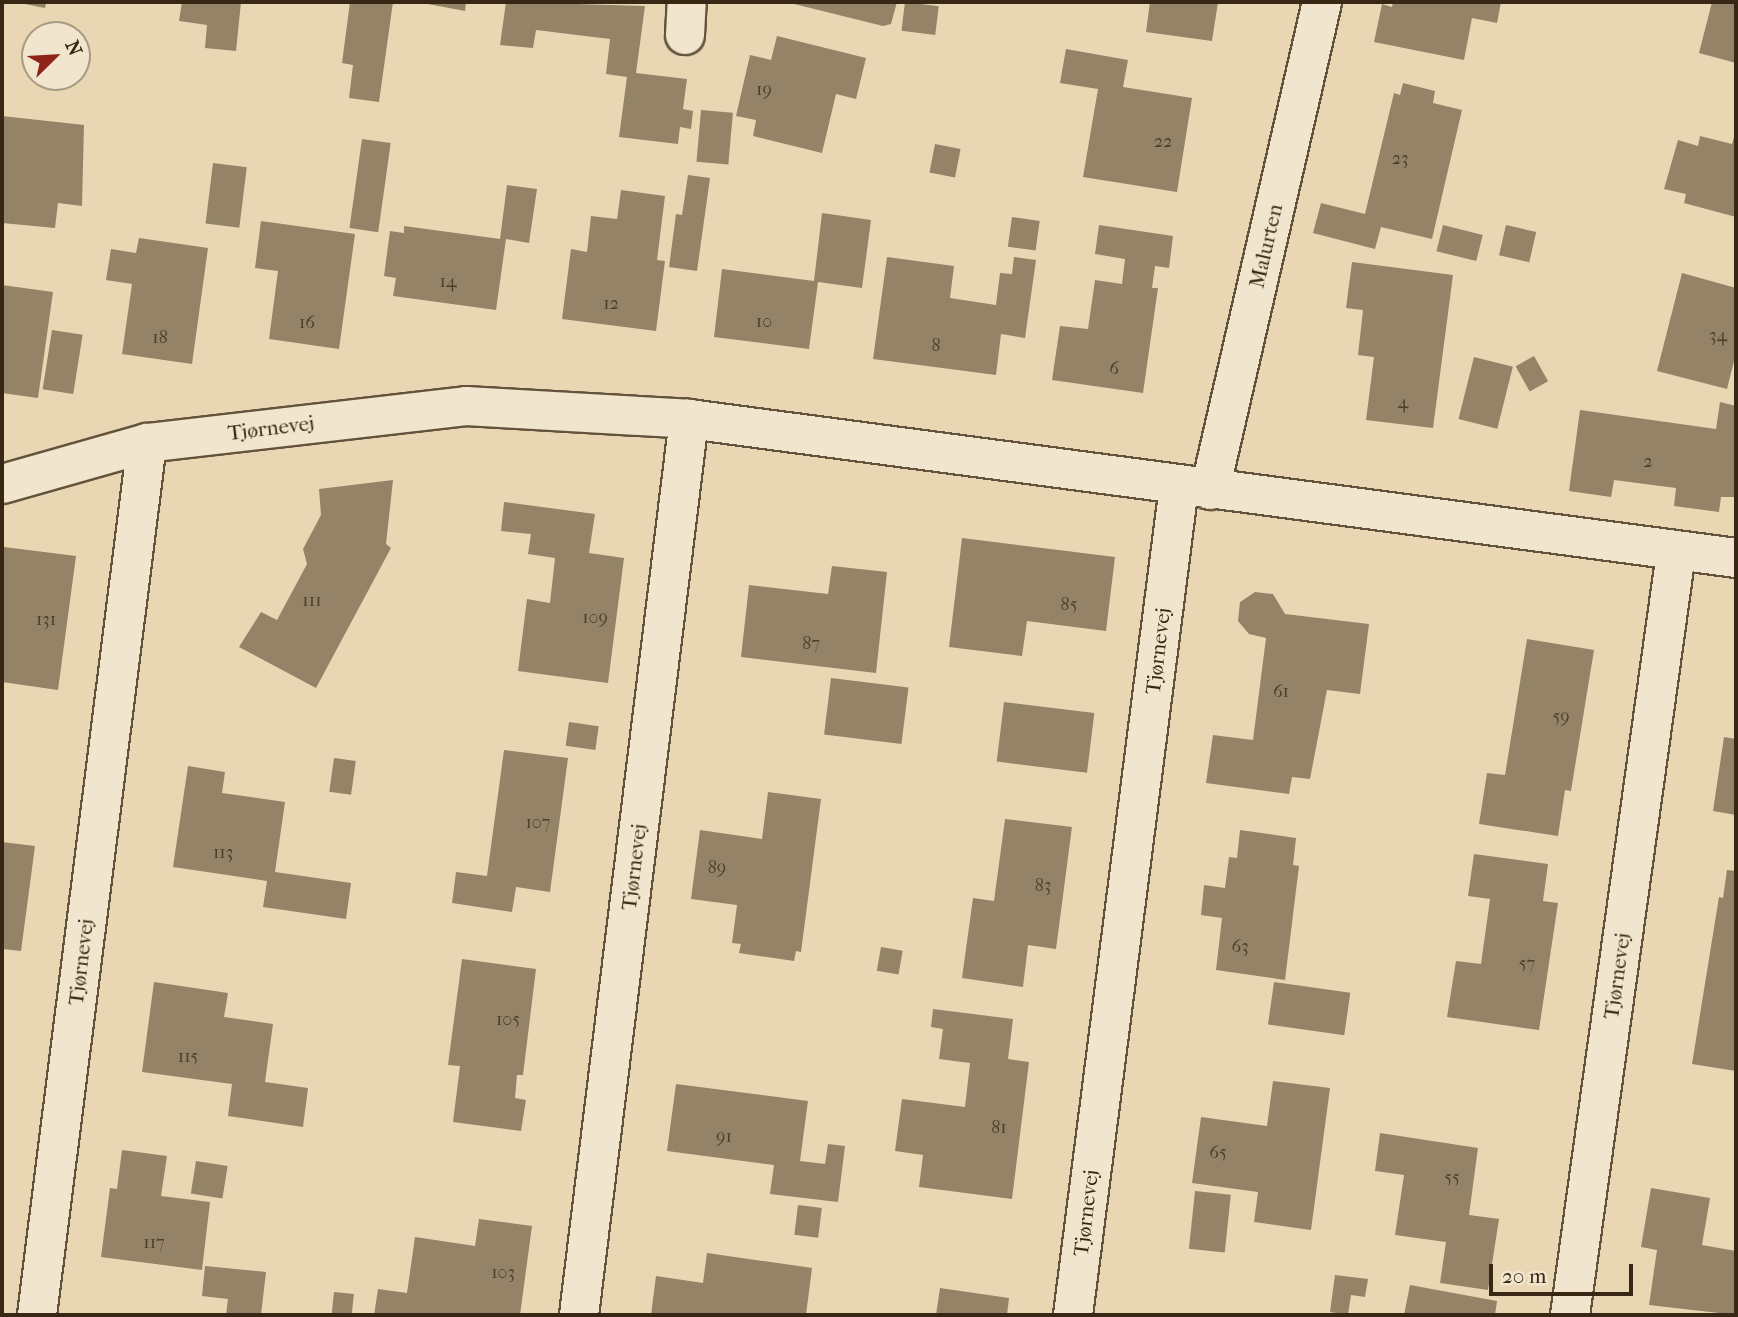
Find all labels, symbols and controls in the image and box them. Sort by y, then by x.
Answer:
north arrow [21,21,91,91]
text: N [60,37,86,59]
house number: 19 [756,79,772,101]
house number: 22 [1154,131,1172,153]
house number: 23 [1392,148,1408,170]
street label: Malurten [1244,201,1288,291]
house number: 14 [439,271,457,293]
house number: 12 [603,293,619,315]
house number: 10 [756,311,772,333]
house number: 16 [299,312,315,334]
house number: 34 [1709,325,1727,347]
house number: 18 [152,327,168,349]
house number: 8 [931,335,941,357]
house number: 6 [1109,358,1119,380]
house number: 4 [1398,392,1408,414]
street label: Tjørnevej [226,410,316,446]
house number: 2 [1643,451,1653,473]
house number: 111 [302,590,322,612]
house number: 85 [1061,594,1077,616]
street label: Tjørnevej [1140,606,1176,696]
house number: 109 [582,607,608,629]
house number: 131 [36,609,56,631]
house number: 87 [802,633,820,655]
house number: 61 [1273,681,1289,703]
house number: 59 [1552,706,1570,728]
house number: 107 [526,812,550,834]
street label: Tjørnevej [616,822,652,912]
house number: 113 [213,842,233,864]
house number: 89 [708,857,726,879]
house number: 83 [1035,875,1051,897]
street label: Tjørnevej [63,917,99,1007]
street label: Tjørnevej [1598,931,1636,1021]
house number: 63 [1231,936,1249,958]
house number: 57 [1519,953,1535,975]
house number: 105 [496,1009,520,1031]
house number: 115 [178,1046,198,1068]
house number: 81 [991,1117,1007,1139]
house number: 91 [716,1126,732,1148]
house number: 65 [1209,1142,1227,1164]
house number: 55 [1444,1167,1460,1189]
street label: Tjørnevej [1068,1168,1104,1258]
house number: 117 [143,1232,165,1254]
scale bar [1493,1250,1636,1294]
house number: 103 [491,1262,515,1284]
text: 20 m [1502,1264,1546,1288]

